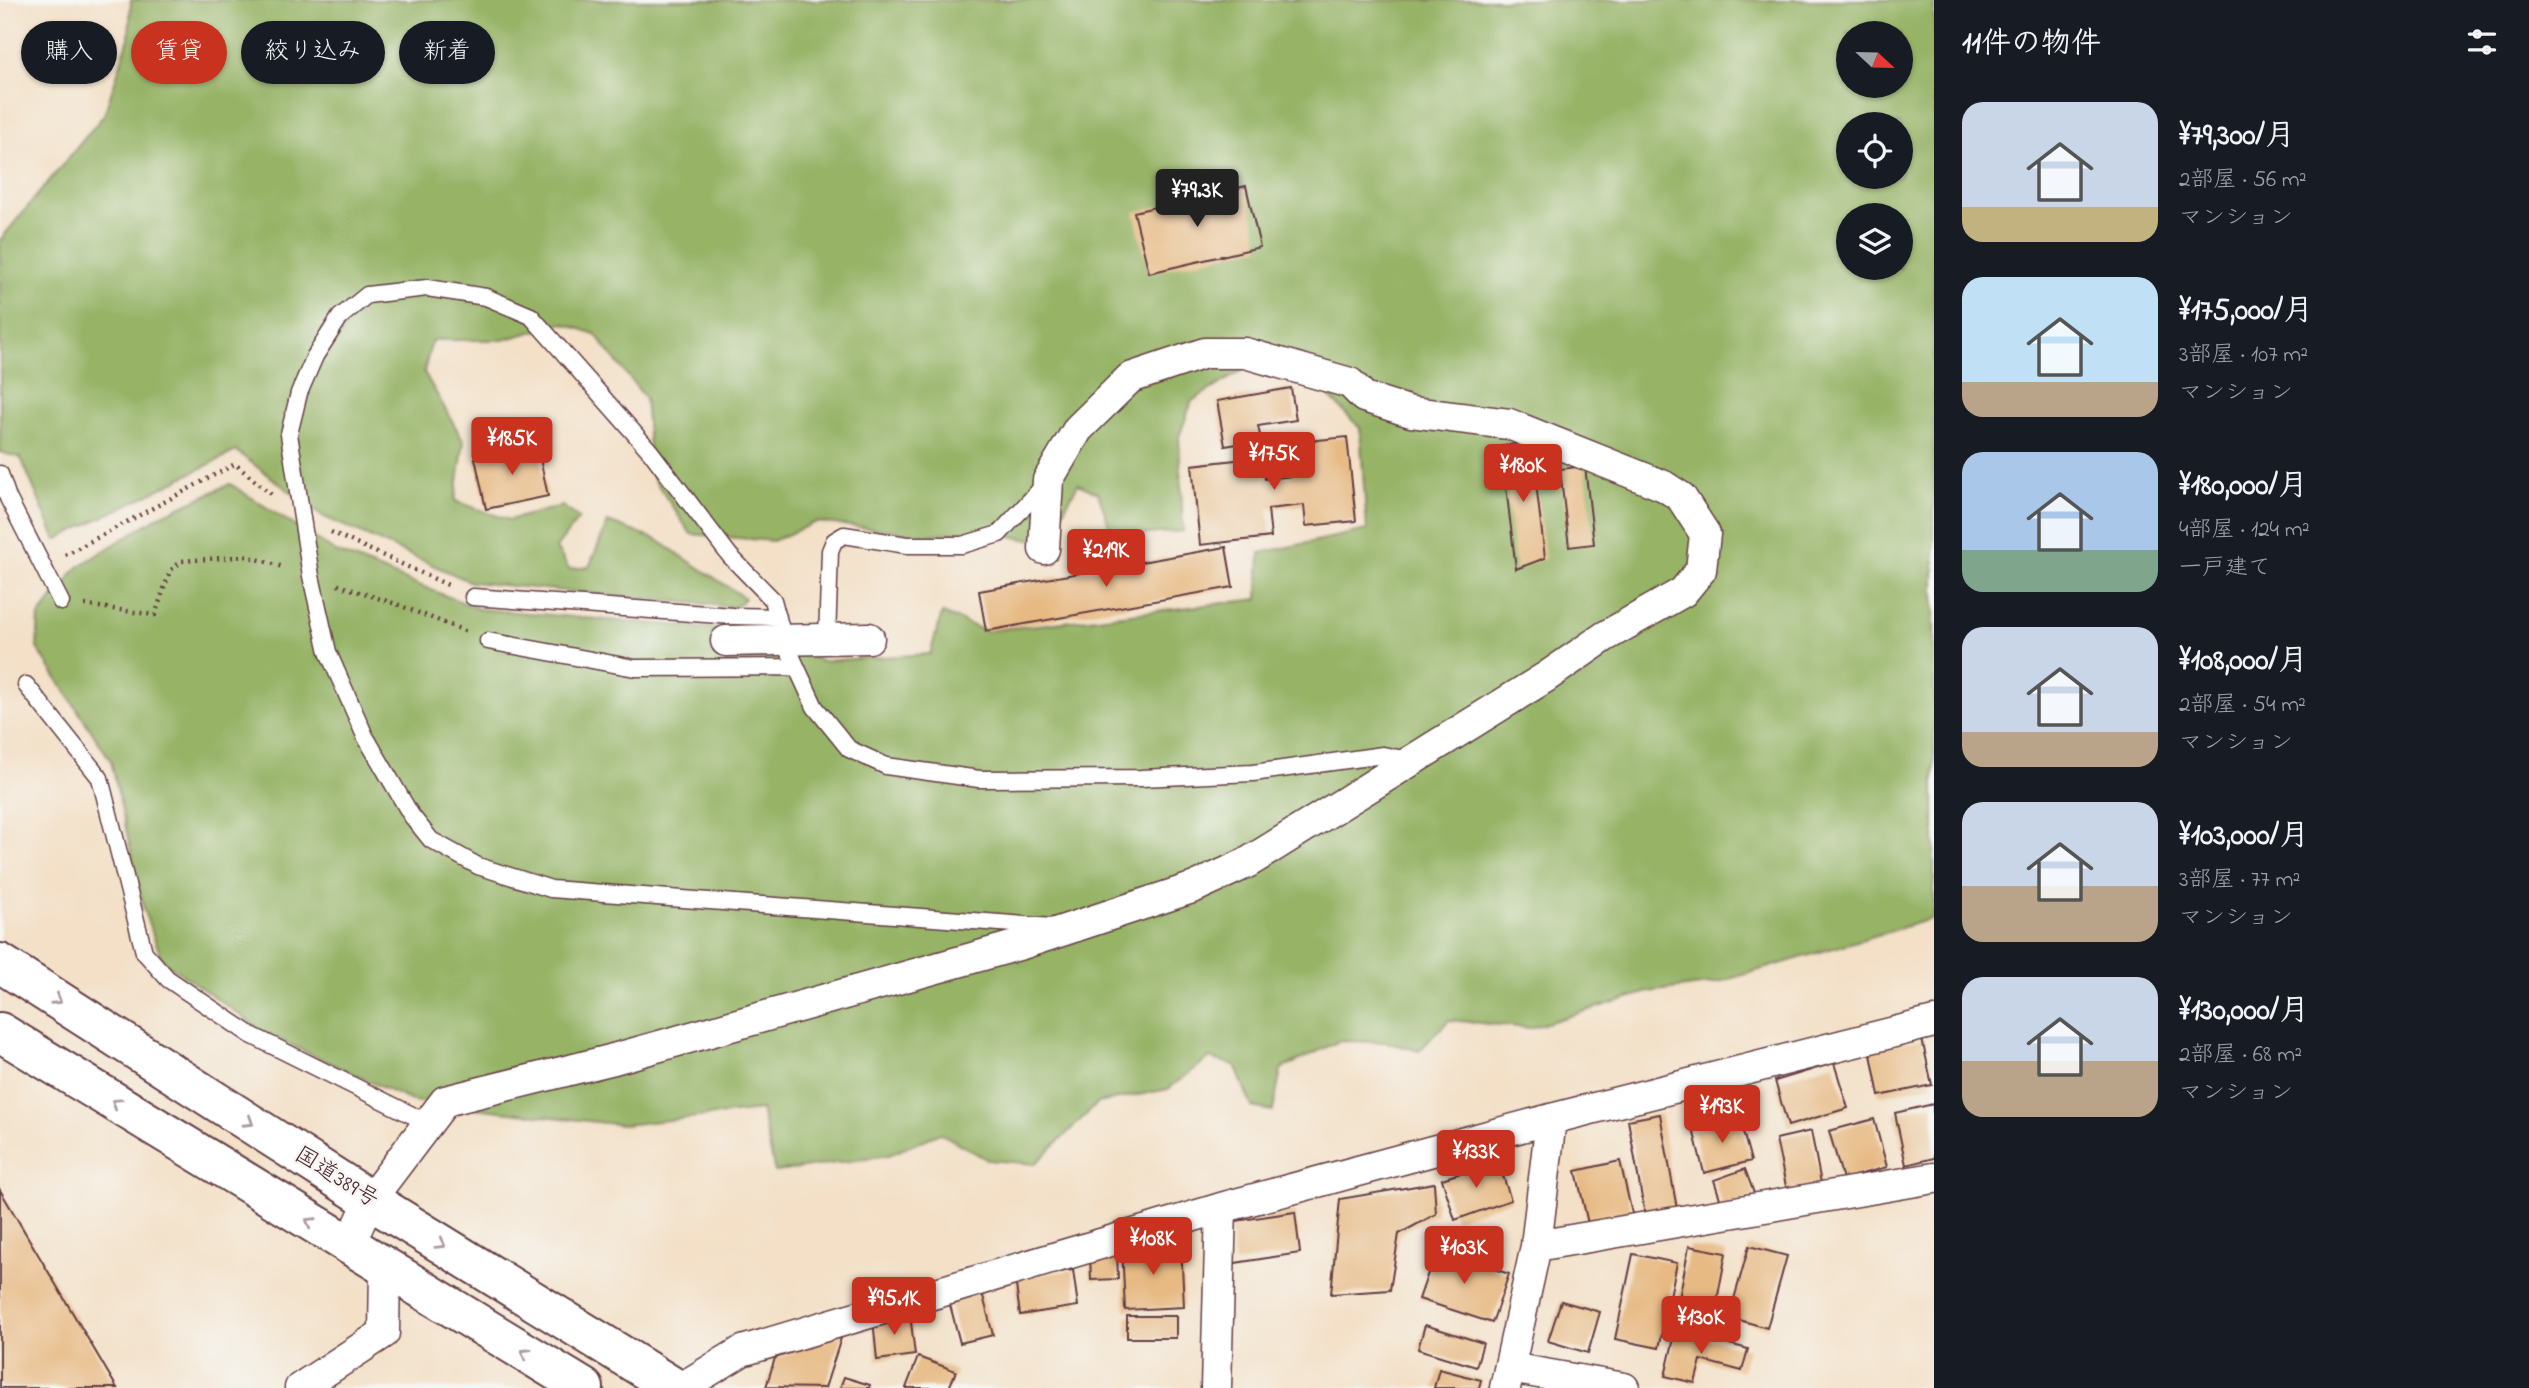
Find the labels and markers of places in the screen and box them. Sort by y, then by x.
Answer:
pin: ¥79.3K [1140,170,1254,229]
pin: ¥185K [463,418,561,477]
pin: ¥175K [1225,433,1323,492]
pin: ¥180K [1474,444,1572,504]
pin: ¥219K [1057,530,1155,589]
pin: ¥193K [1673,1086,1771,1145]
pin: ¥133K [1427,1130,1525,1190]
pin: ¥108K [1104,1218,1202,1277]
pin: ¥103K [1415,1226,1513,1286]
pin: ¥95.1K [837,1278,951,1337]
pin: ¥130K [1652,1296,1750,1356]

